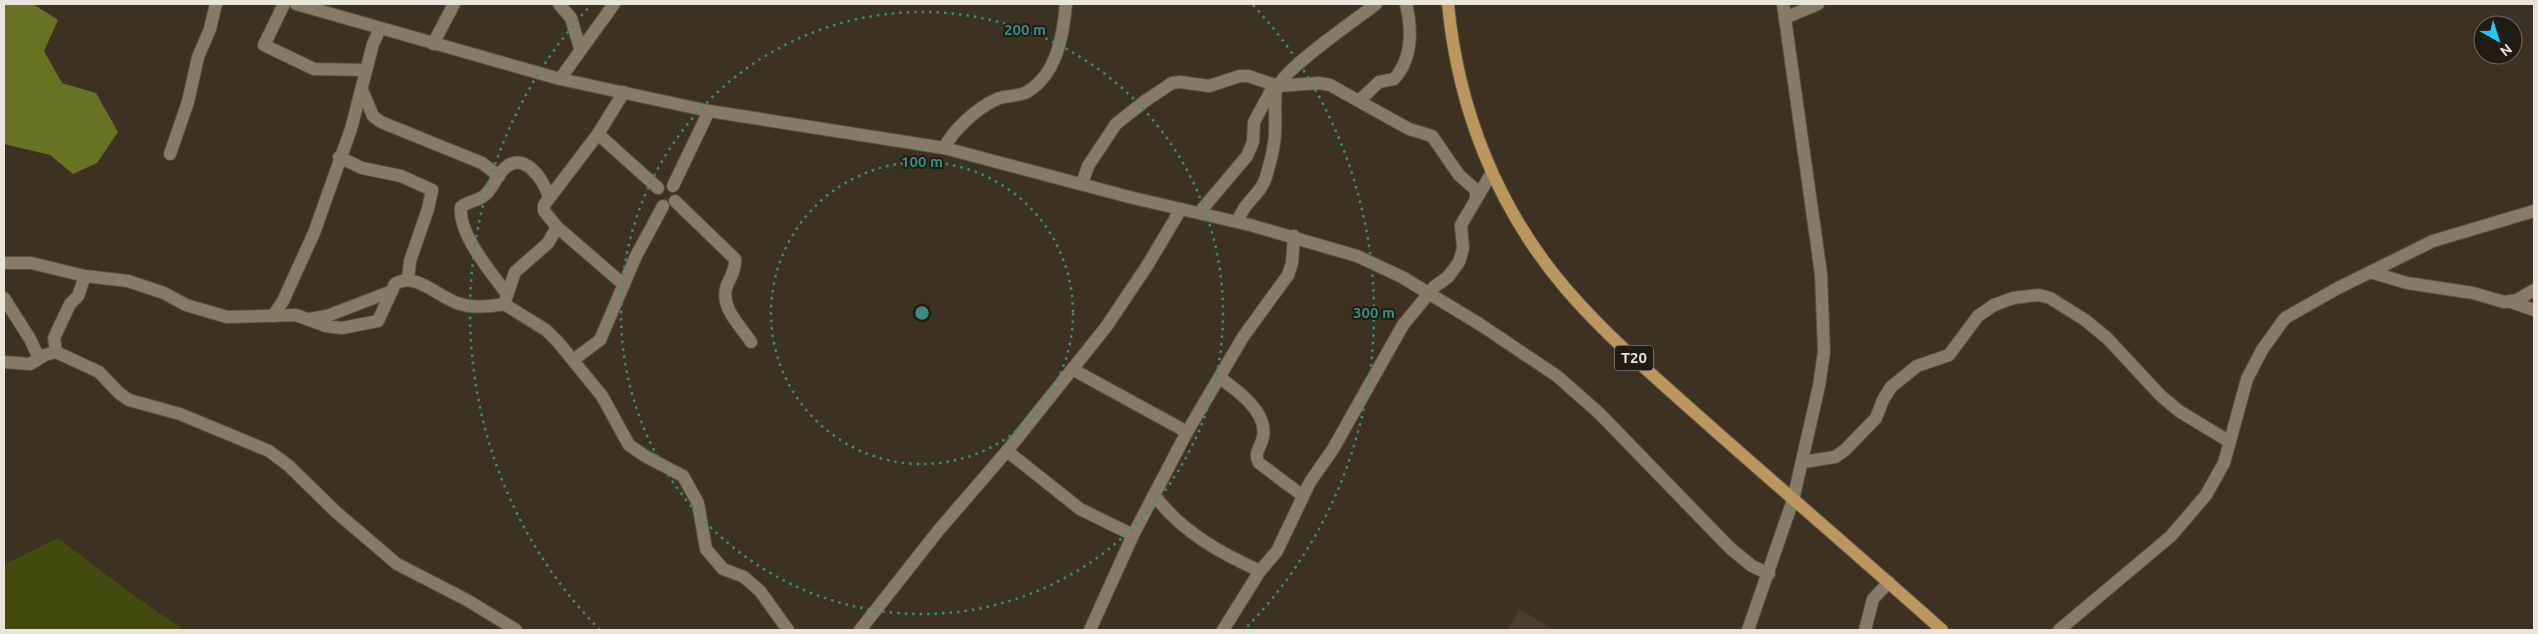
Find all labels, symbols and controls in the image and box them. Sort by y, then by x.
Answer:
north arrow [2473,15,2523,65]
text: 200 m [1004,21,1046,38]
text: N [2497,41,2515,60]
text: 100 m [901,153,943,170]
centre of rings [913,304,931,322]
text: 300 m [1353,304,1395,321]
road number: T20 [1615,346,1653,370]

